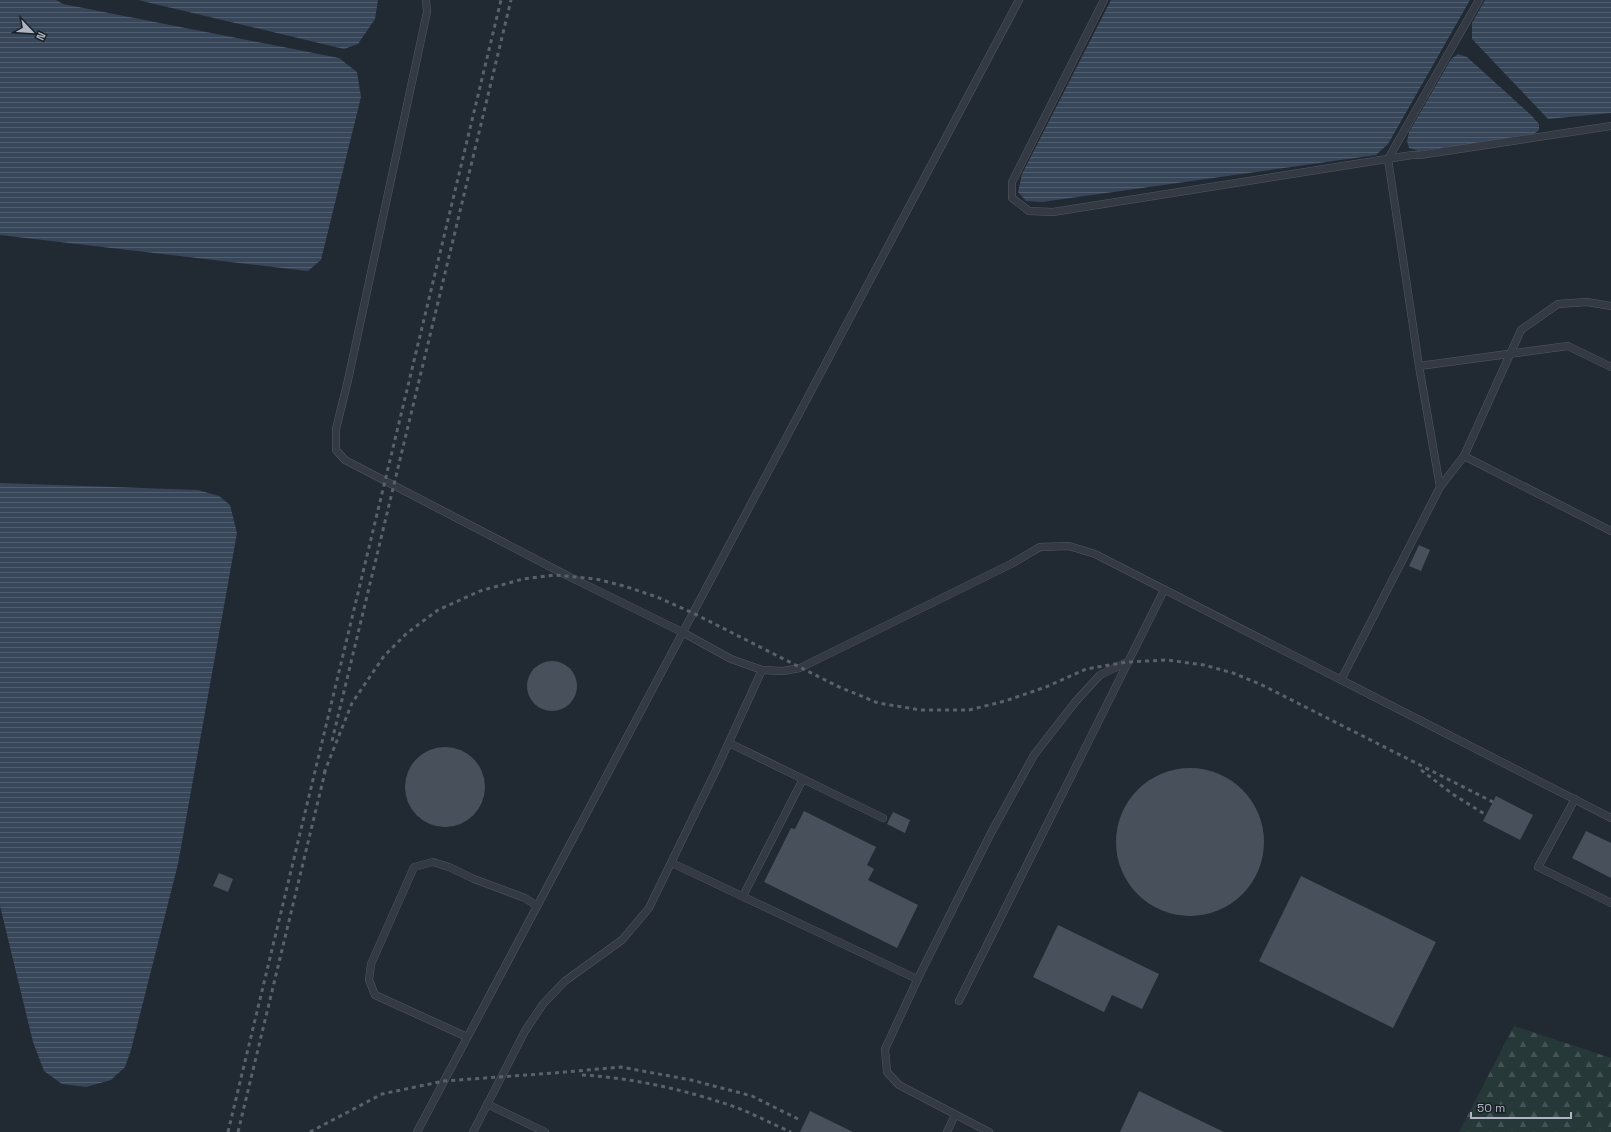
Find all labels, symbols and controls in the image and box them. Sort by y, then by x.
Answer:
north arrow [12,12,52,52]
text: N [33,30,49,43]
scale bar [1471,1094,1571,1120]
text: 50 m [1477,1100,1505,1116]

